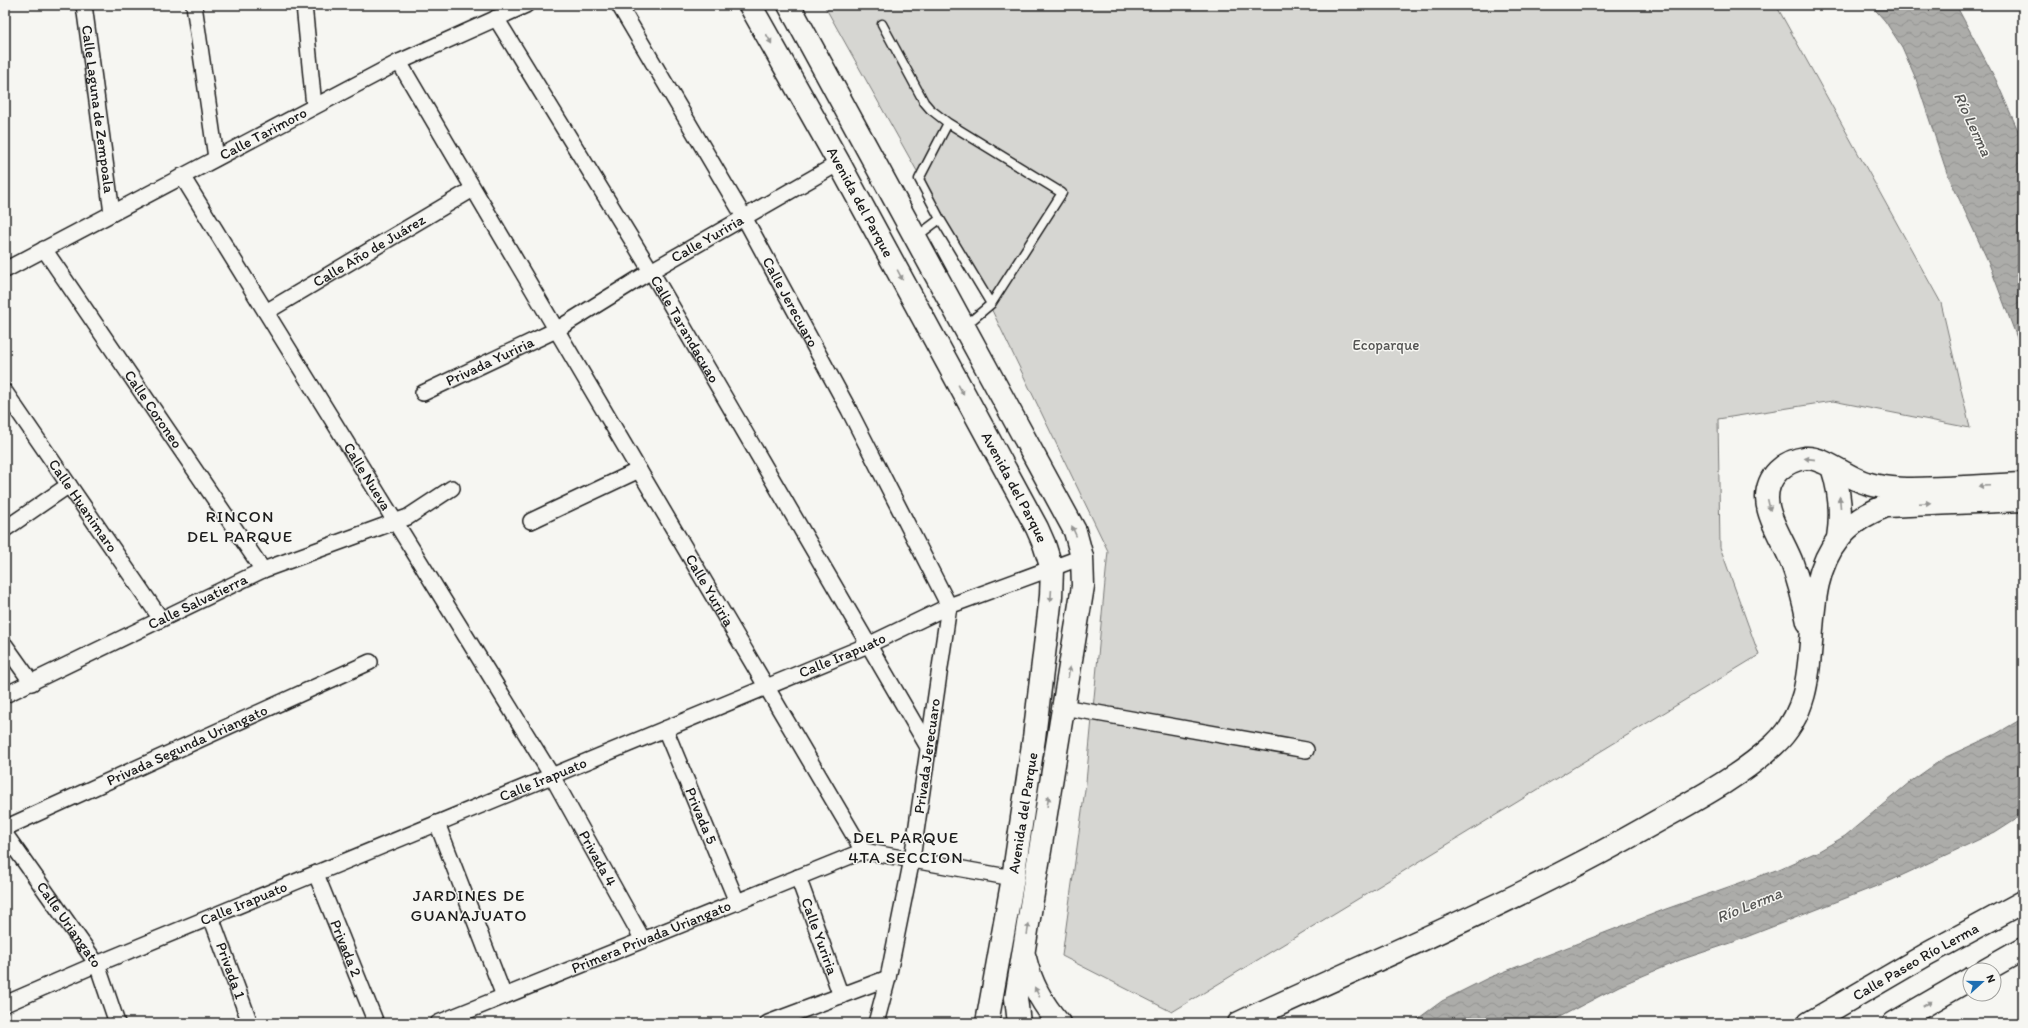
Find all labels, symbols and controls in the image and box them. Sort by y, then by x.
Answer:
street label: Calle Laguna de Zempoala [78,24,118,194]
one-way arrow [766,33,773,45]
water label: Río Lerma [1950,89,1996,160]
street label: Calle Tarimoro [217,103,310,164]
street label: Avenida del Parque [823,144,897,261]
street label: Calle Año de Juárez [310,210,429,291]
street label: Calle Yuriria [668,211,747,267]
street label: Calle Jerecuaro [758,254,822,350]
one-way arrow [896,270,903,281]
street label: Calle Tarandacuao [647,272,723,386]
street label: Privada Yuriria [443,333,537,390]
park label: Ecoparque [1353,336,1419,354]
street label: Calle Coroneo [120,367,186,452]
one-way arrow [958,384,965,396]
street label: Avenida del Parque [978,429,1051,545]
street label: Calle Nueva [340,439,395,514]
street label: Calle Huanimaro [45,456,122,556]
one-way arrow [1803,456,1816,463]
one-way arrow [1977,483,1990,489]
one-way arrow [1837,496,1843,508]
one-way arrow [1766,499,1772,512]
one-way arrow [1919,500,1931,507]
district label: RINCON DEL PARQUE [187,506,293,546]
one-way arrow [1071,525,1077,536]
street label: Calle Yuriria [682,551,738,630]
street label: Calle Salvatierra [145,570,250,633]
one-way arrow [1048,590,1055,602]
street label: Calle Irapuato [796,629,889,682]
one-way arrow [1066,666,1072,678]
street label: Privada Jerecuaro [910,697,944,815]
street label: Privada Segunda Uriangato [104,701,270,790]
street label: Avenida del Parque [1005,751,1041,875]
street label: Calle Irapuato [497,753,589,806]
street label: Privada 5 [681,785,721,847]
one-way arrow [1045,795,1051,807]
street label: Privada 4 [575,827,620,889]
district label: DEL PARQUE 4TA SECCION [848,827,964,867]
street label: Calle Irapuato [197,877,290,929]
street label: Calle Uriangato [33,878,106,971]
water label: Río Lerma [1714,883,1785,927]
district label: JARDINES DE GUANAJUATO [411,885,527,925]
street label: Calle Yuriria [797,895,842,978]
street label: Primera Privada Uriangato [569,896,734,977]
street label: Privada 2 [326,917,365,979]
street label: Calle Paseo Río Lerma [1849,919,1982,1005]
one-way arrow [1025,923,1031,935]
street label: Privada 1 [212,940,249,1001]
north arrow [1962,962,2002,1002]
text: N [1983,973,1998,984]
one-way arrow [1033,986,1040,997]
one-way arrow [1921,1000,1933,1007]

